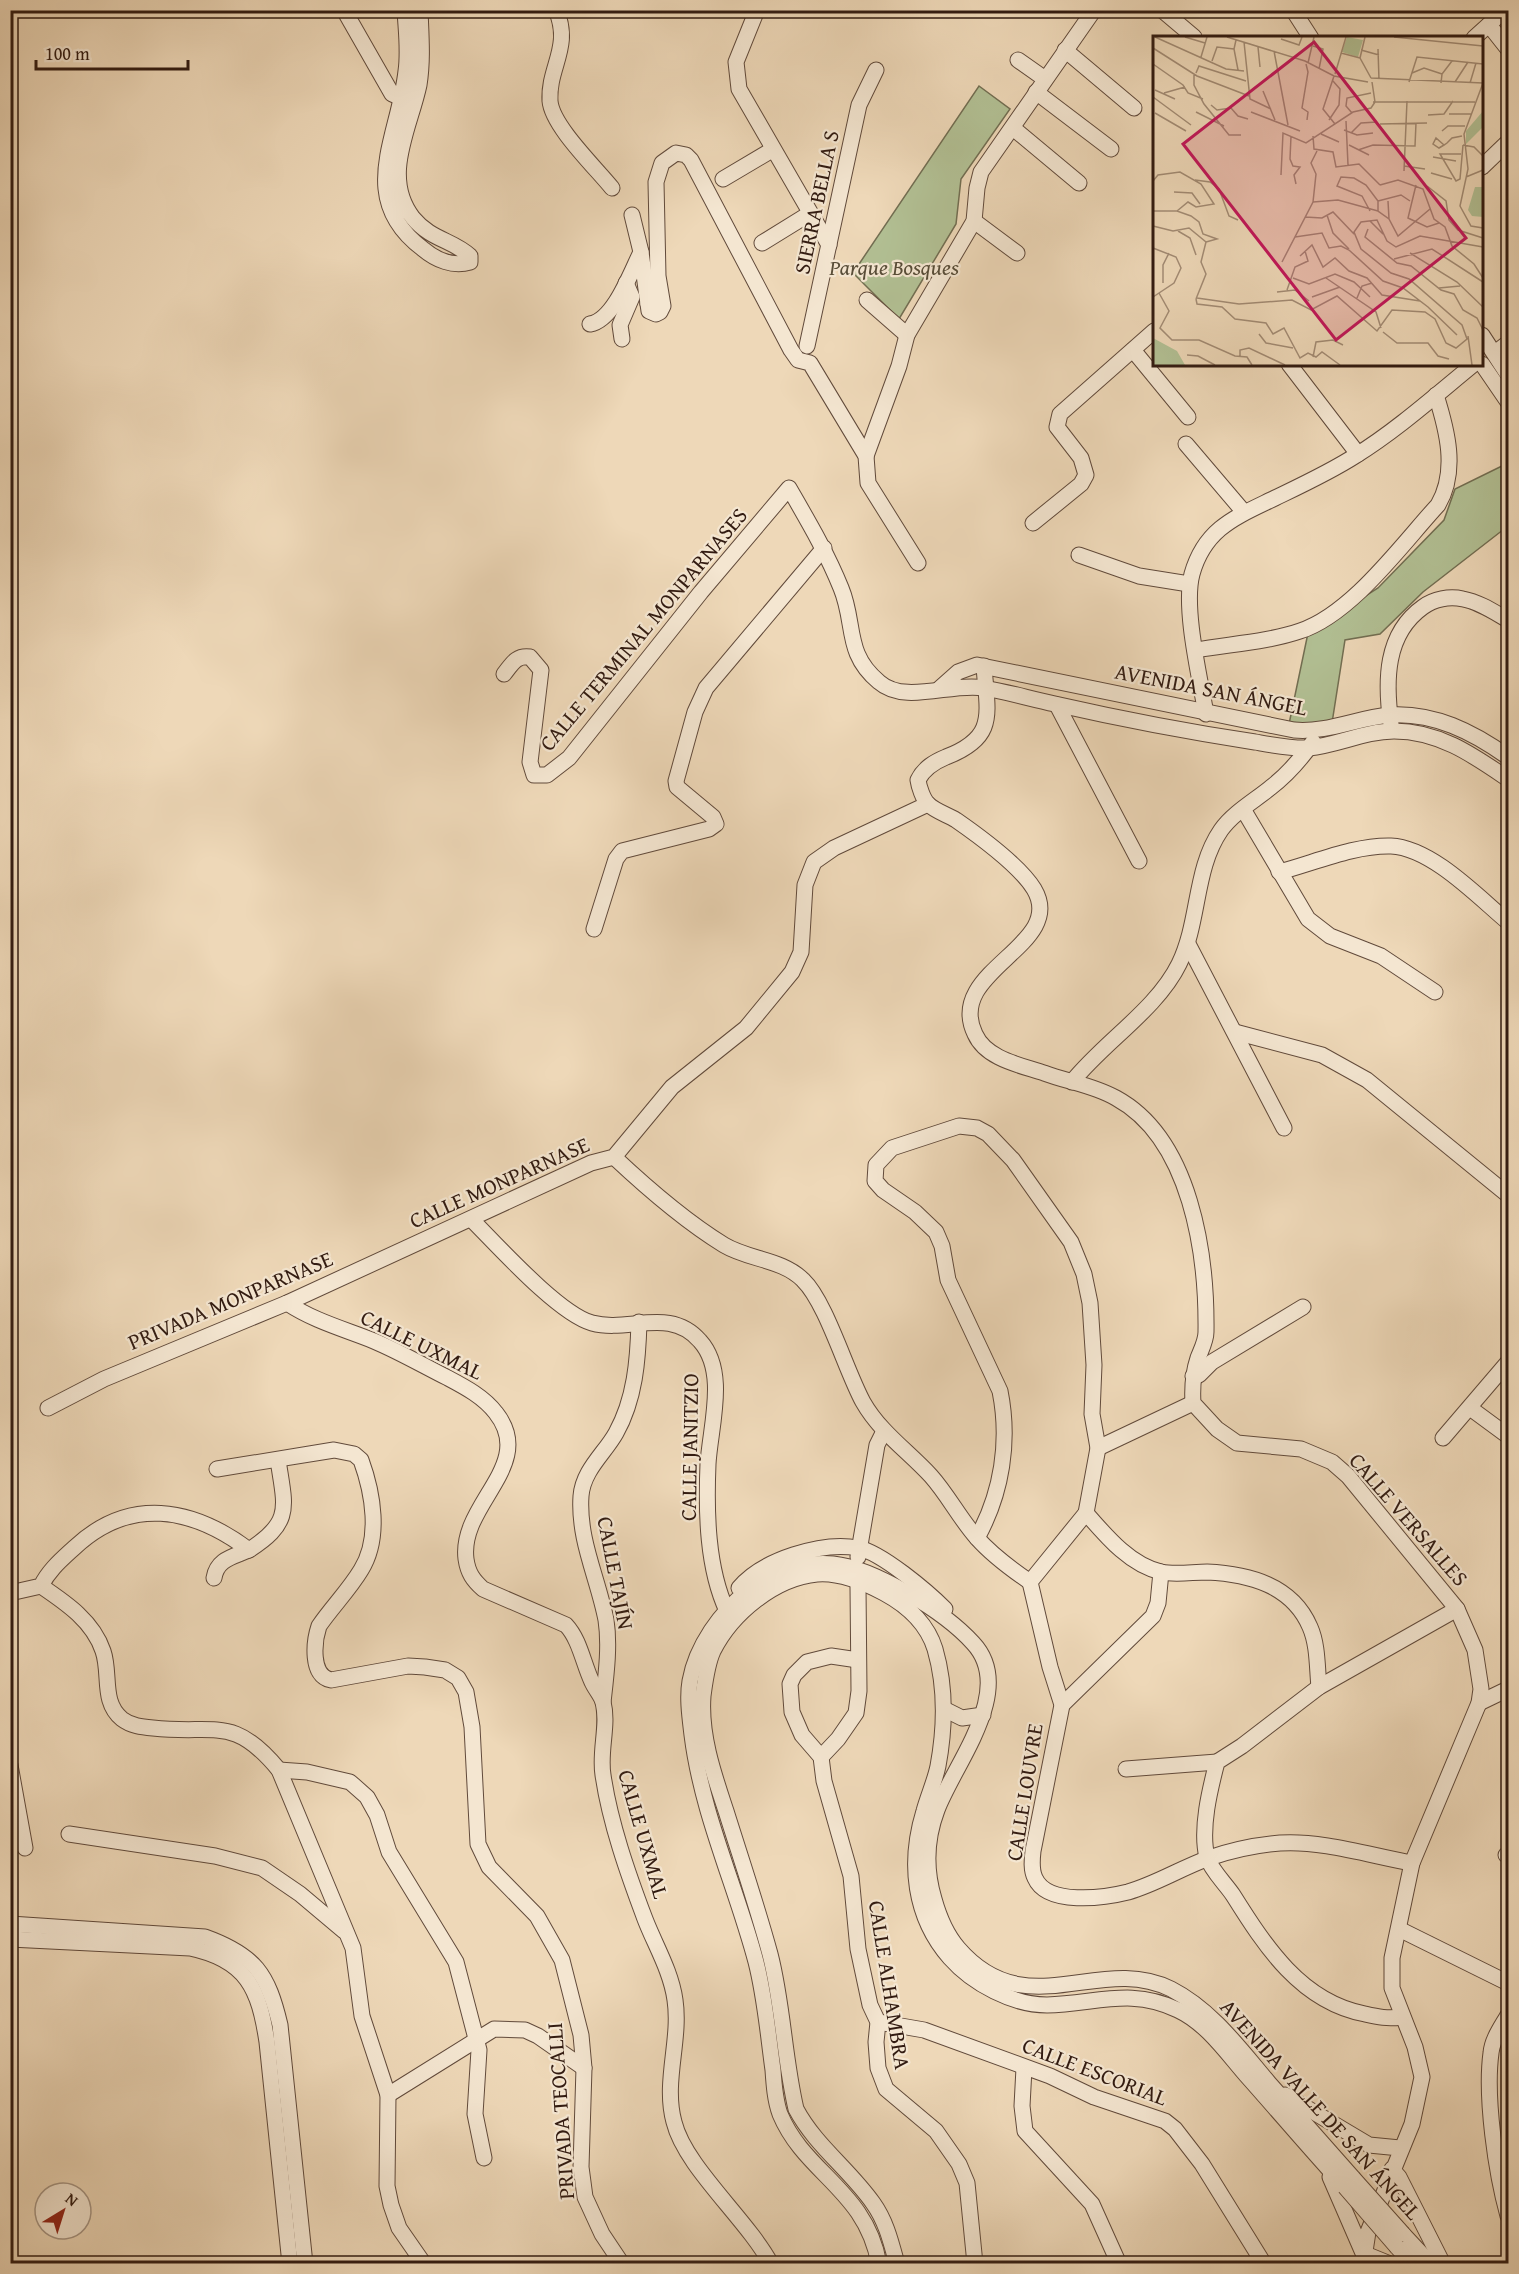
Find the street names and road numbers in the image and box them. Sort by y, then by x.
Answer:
street label: SIERRA BELLA S [785,127,847,277]
street label: CALLE TERMINAL MONPARNASES [531,500,755,758]
street label: AVENIDA SAN ÁNGEL [1112,655,1310,723]
street label: CALLE MONPARNASE [404,1128,594,1236]
street label: PRIVADA MONPARNASE [123,1242,337,1358]
street label: CALLE UXMAL [356,1301,489,1388]
street label: CALLE JANITZIO [672,1373,706,1521]
street label: CALLE VERSALLES [1342,1445,1476,1593]
street label: CALLE TAJÍN [589,1514,643,1632]
street label: CALLE LOUVRE [997,1721,1051,1863]
street label: CALLE UXMAL [610,1766,678,1902]
street label: CALLE ALHAMBRA [861,1898,919,2072]
street label: AVENIDA VALLE DE SAN ÁNGEL [1213,1991,1429,2227]
street label: PRIVADA TEOCALLI [538,2021,582,2201]
street label: CALLE ESCORIAL [1018,2029,1172,2113]

